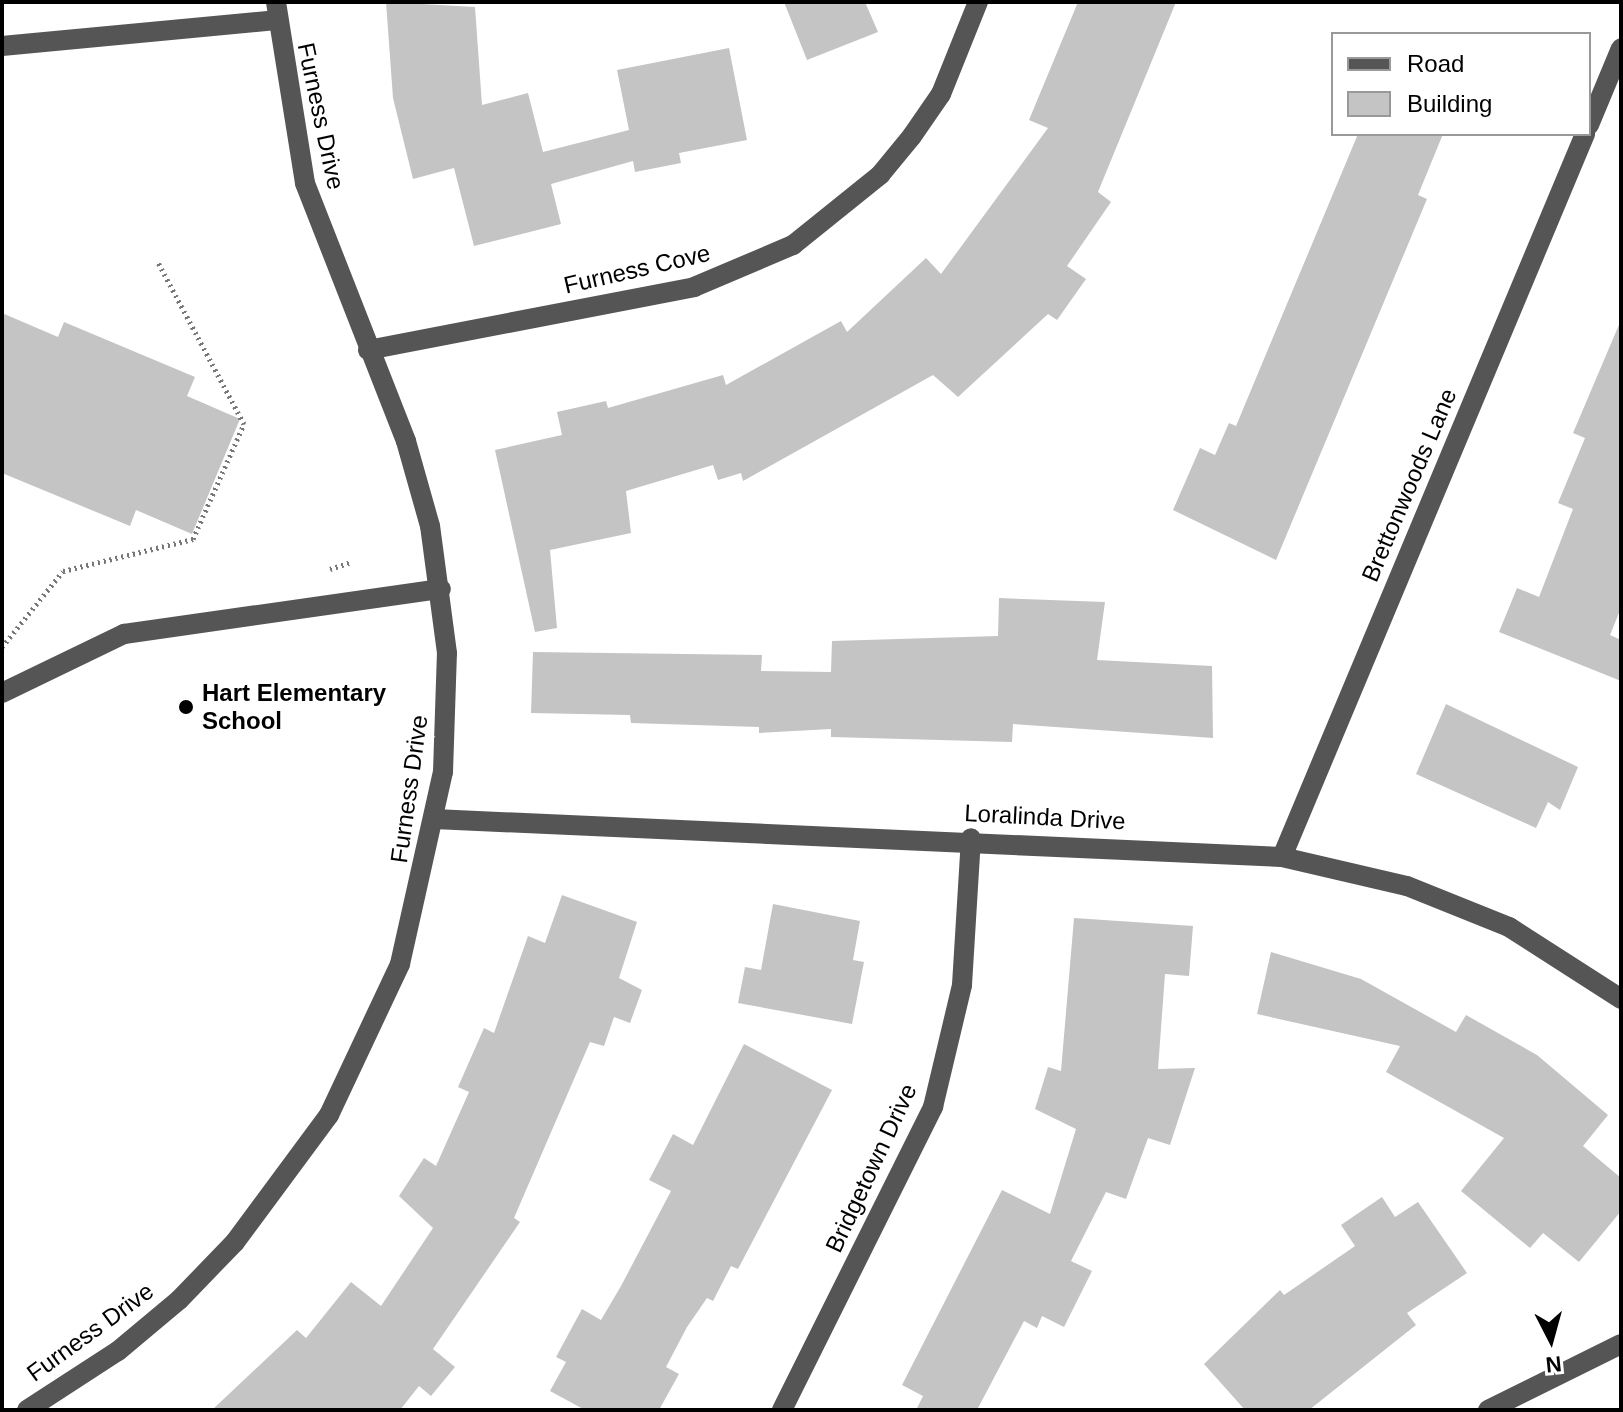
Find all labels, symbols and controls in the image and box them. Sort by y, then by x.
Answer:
legend [1331,32,1591,136]
street label: Furness Drive [291,40,351,192]
text: Road [1407,50,1464,77]
text: Building [1407,90,1492,117]
street label: Furness Cove [561,238,713,300]
street label: Brettonwoods Lane [1355,384,1463,586]
place label: Hart Elementary School [202,679,386,735]
marker: Hart Elementary School [177,698,195,716]
street label: Furness Drive [384,713,434,865]
street label: Loralinda Drive [964,798,1126,836]
street label: Bridgetown Drive [819,1079,923,1257]
street label: Furness Drive [21,1276,159,1388]
north arrow [1511,1300,1591,1380]
text: N [1544,1351,1563,1378]

